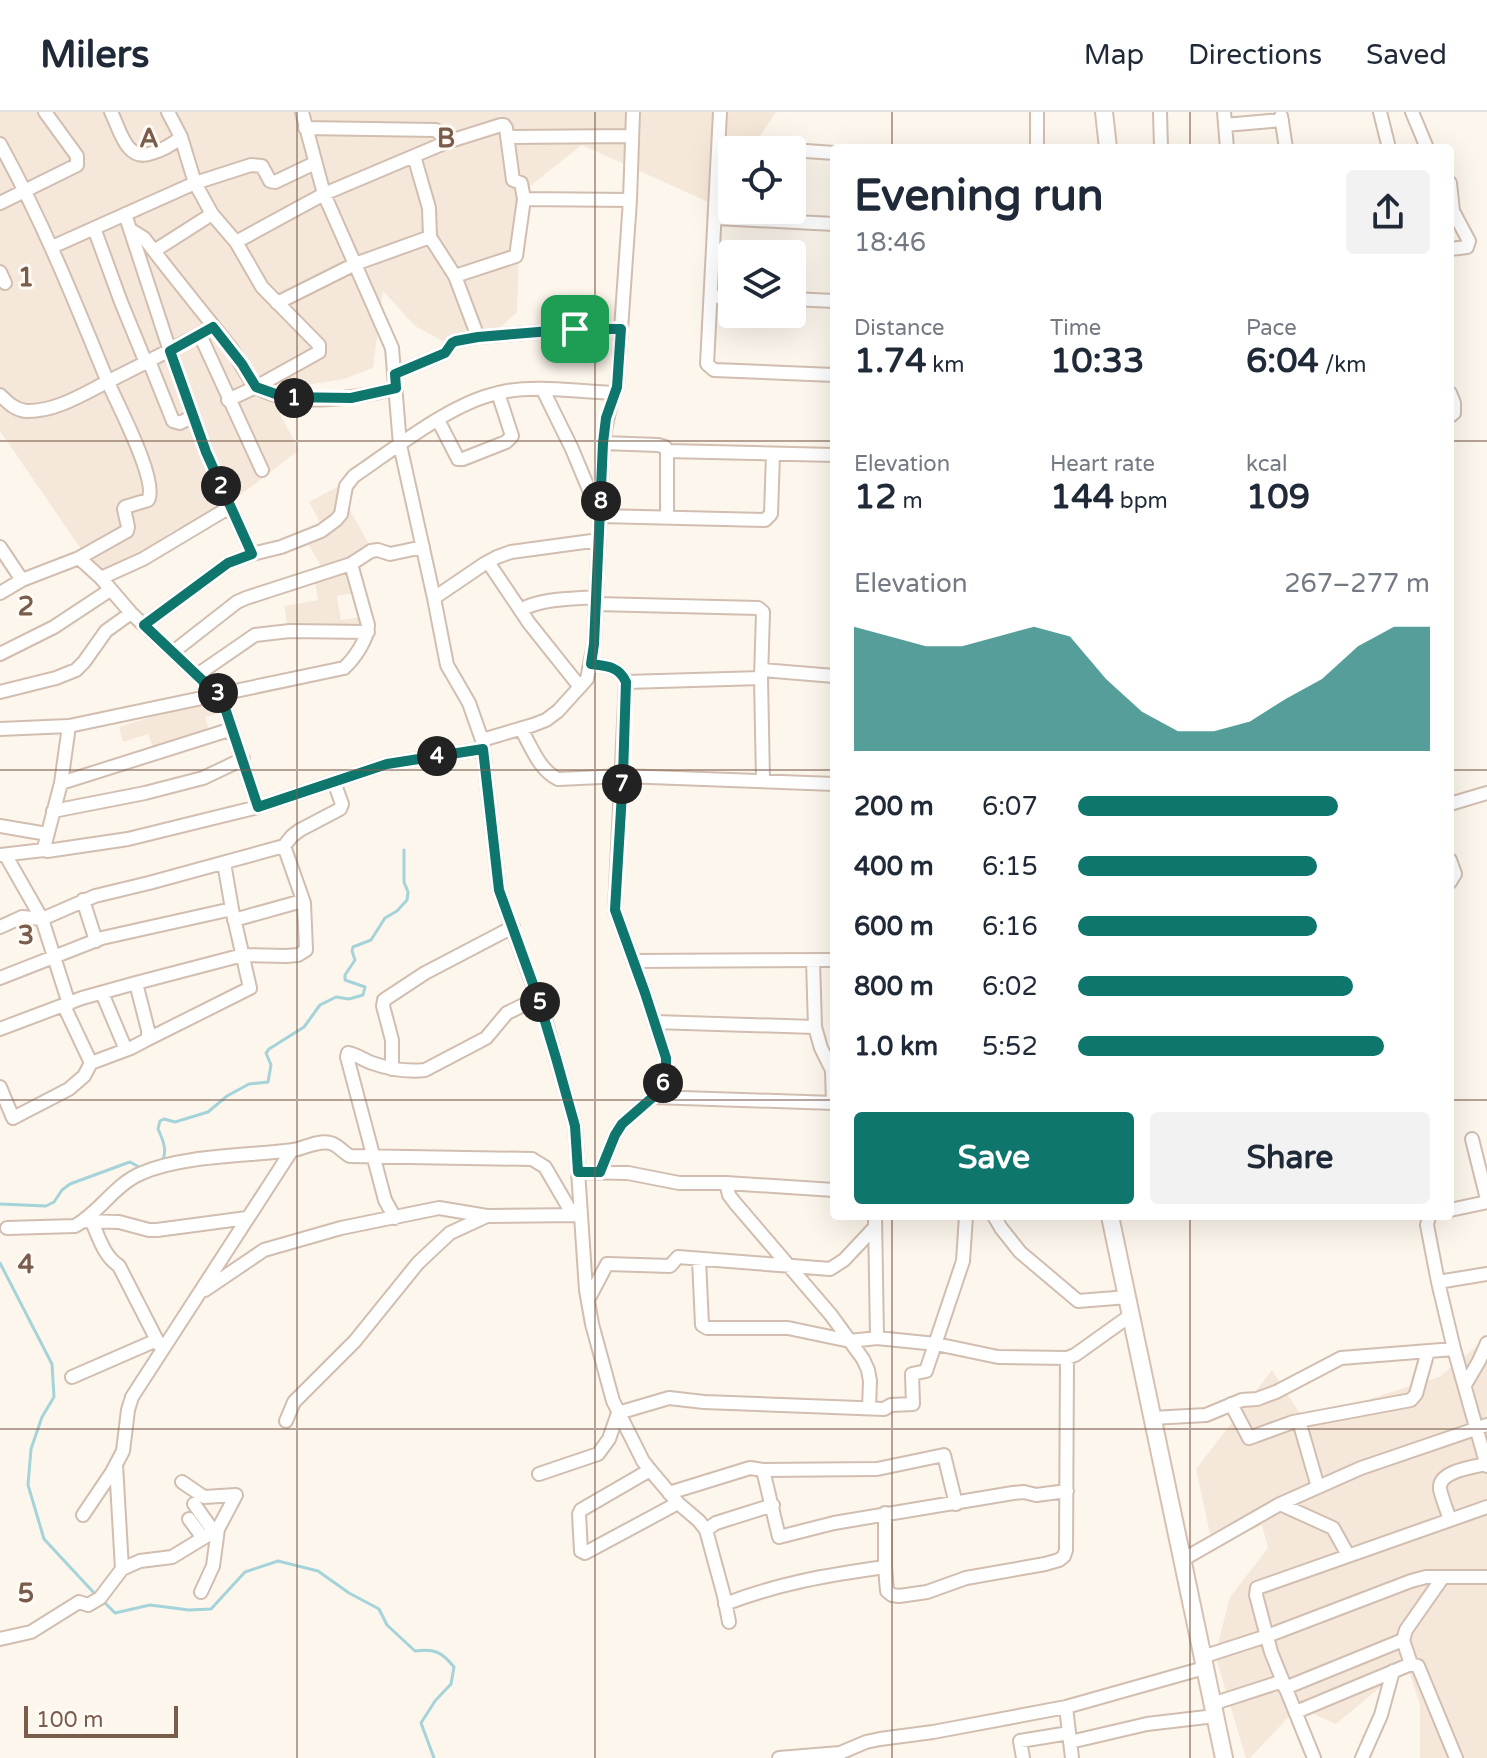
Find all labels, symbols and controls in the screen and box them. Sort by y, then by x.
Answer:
text: Milers [40,32,150,78]
text: Map [1084,38,1144,72]
text: Directions [1188,38,1322,72]
text: Saved [1366,38,1447,72]
text: A [139,123,159,154]
text: B [437,123,455,154]
map controls [718,136,806,328]
button: locate [718,136,806,224]
text: Evening run [854,170,1103,223]
button: share [1346,170,1430,254]
text: 18:46 [854,227,926,258]
button: layers [718,240,806,328]
text: 1 [18,262,34,293]
pin [541,295,609,363]
icon: arrive [553,307,597,351]
text: Distance [854,315,945,341]
text: Time [1050,315,1101,341]
text: Pace [1246,315,1297,341]
text: 1.74 [854,341,927,382]
text: 10:33 [1050,341,1144,382]
text: 6:04 [1246,341,1319,382]
text: km [927,352,964,378]
text: /km [1319,352,1367,378]
pin: 1 [274,378,314,418]
text: 1 [287,385,301,411]
text: Elevation [854,451,950,477]
text: Heart rate [1050,451,1155,477]
text: kcal [1246,451,1287,477]
pin: 2 [201,466,241,506]
text: 2 [214,473,228,499]
text: 12 [854,477,897,518]
text: 144 [1050,477,1114,518]
text: 109 [1246,477,1310,518]
pin: 8 [581,481,621,521]
text: 8 [594,488,608,514]
text: m [897,488,923,514]
text: bpm [1114,488,1168,514]
text: Elevation [854,568,968,599]
text: 267–277 m [1284,568,1430,599]
text: 2 [18,591,34,622]
pin: 3 [198,673,238,713]
text: 3 [211,680,225,706]
pin: 4 [417,736,457,776]
text: 4 [430,743,444,769]
pin: 7 [602,764,642,804]
text: 7 [615,771,629,797]
text: 200 m [854,791,934,822]
text: 6:07 [982,791,1038,822]
text: 400 m [854,851,934,882]
text: 6:15 [982,851,1038,882]
text: 600 m [854,911,934,942]
text: 6:16 [982,911,1038,942]
text: 3 [18,920,34,951]
text: 800 m [854,971,934,1002]
text: 6:02 [982,971,1038,1002]
pin: 5 [520,982,560,1022]
text: 5 [533,989,547,1015]
text: 1.0 km [854,1031,938,1062]
text: 5:52 [982,1031,1038,1062]
pin: 6 [643,1063,683,1103]
text: 6 [656,1070,670,1096]
button: Save [854,1112,1134,1204]
button: Share [1150,1112,1430,1204]
text: 4 [18,1249,34,1280]
text: 5 [18,1578,34,1609]
scale bar [24,1702,178,1738]
text: 100 m [36,1707,103,1733]

